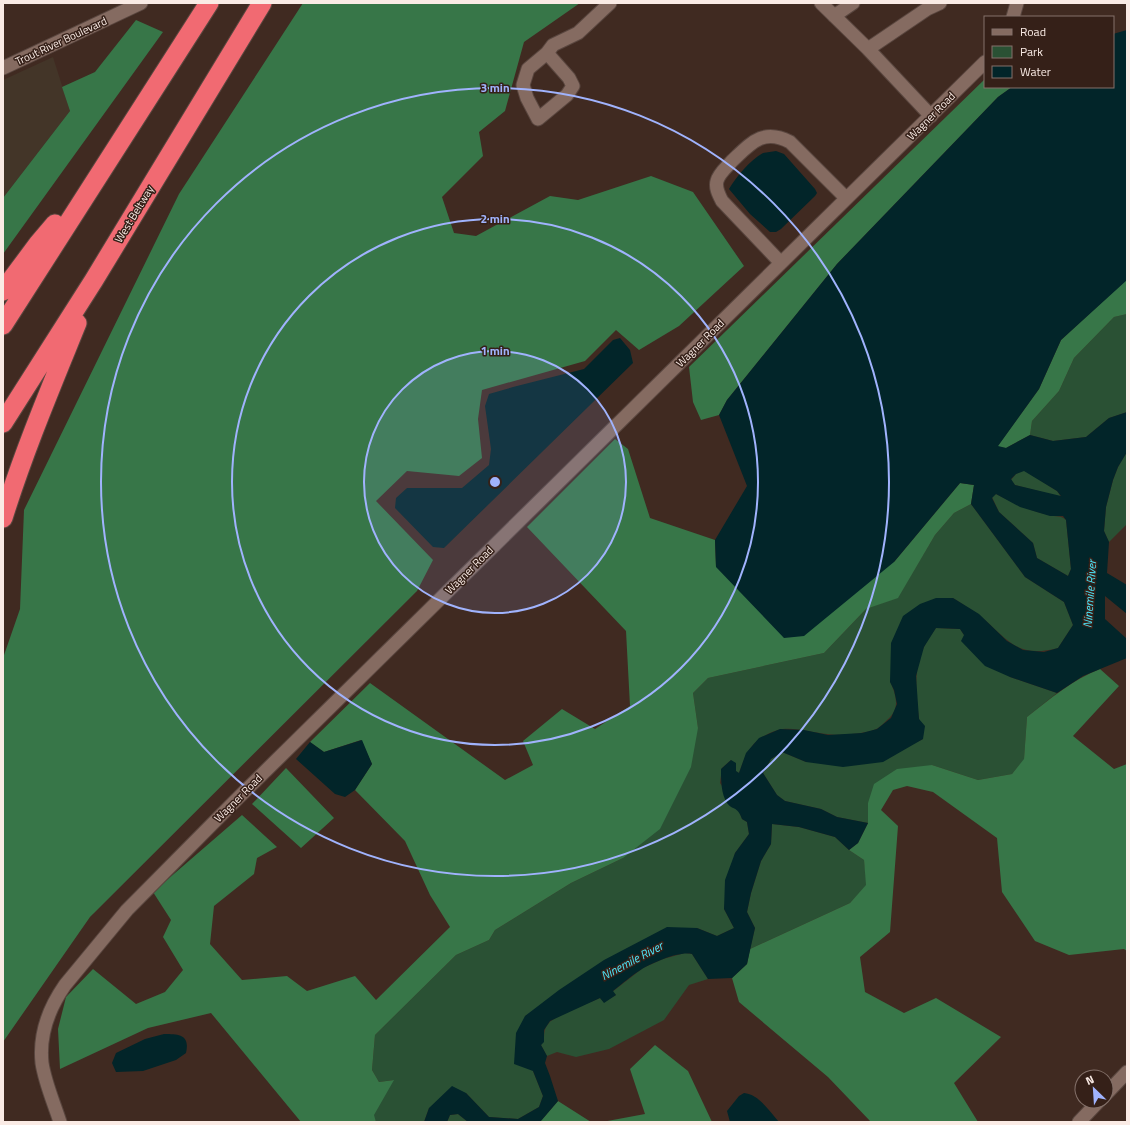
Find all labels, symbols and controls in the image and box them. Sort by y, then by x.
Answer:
street label: Trout River Boulevard [13,13,110,69]
legend [984,16,1114,88]
text: Road [1020,22,1046,41]
text: Park [1020,42,1043,61]
text: Water [1020,62,1051,81]
text: 3 min [480,78,510,97]
street label: Wagner Road [903,88,959,144]
street label: West Beltway [111,182,158,246]
text: 2 min [480,209,510,228]
street label: Wagner Road [672,315,728,371]
text: 1 min [480,341,510,360]
centre of rings [488,475,502,489]
street label: Wagner Road [441,542,497,598]
water label: Ninemile River [1078,557,1102,629]
street label: Wagner Road [210,770,266,826]
water label: Ninemile River [597,935,668,985]
north arrow [1074,1069,1114,1109]
text: N [1083,1071,1097,1089]

